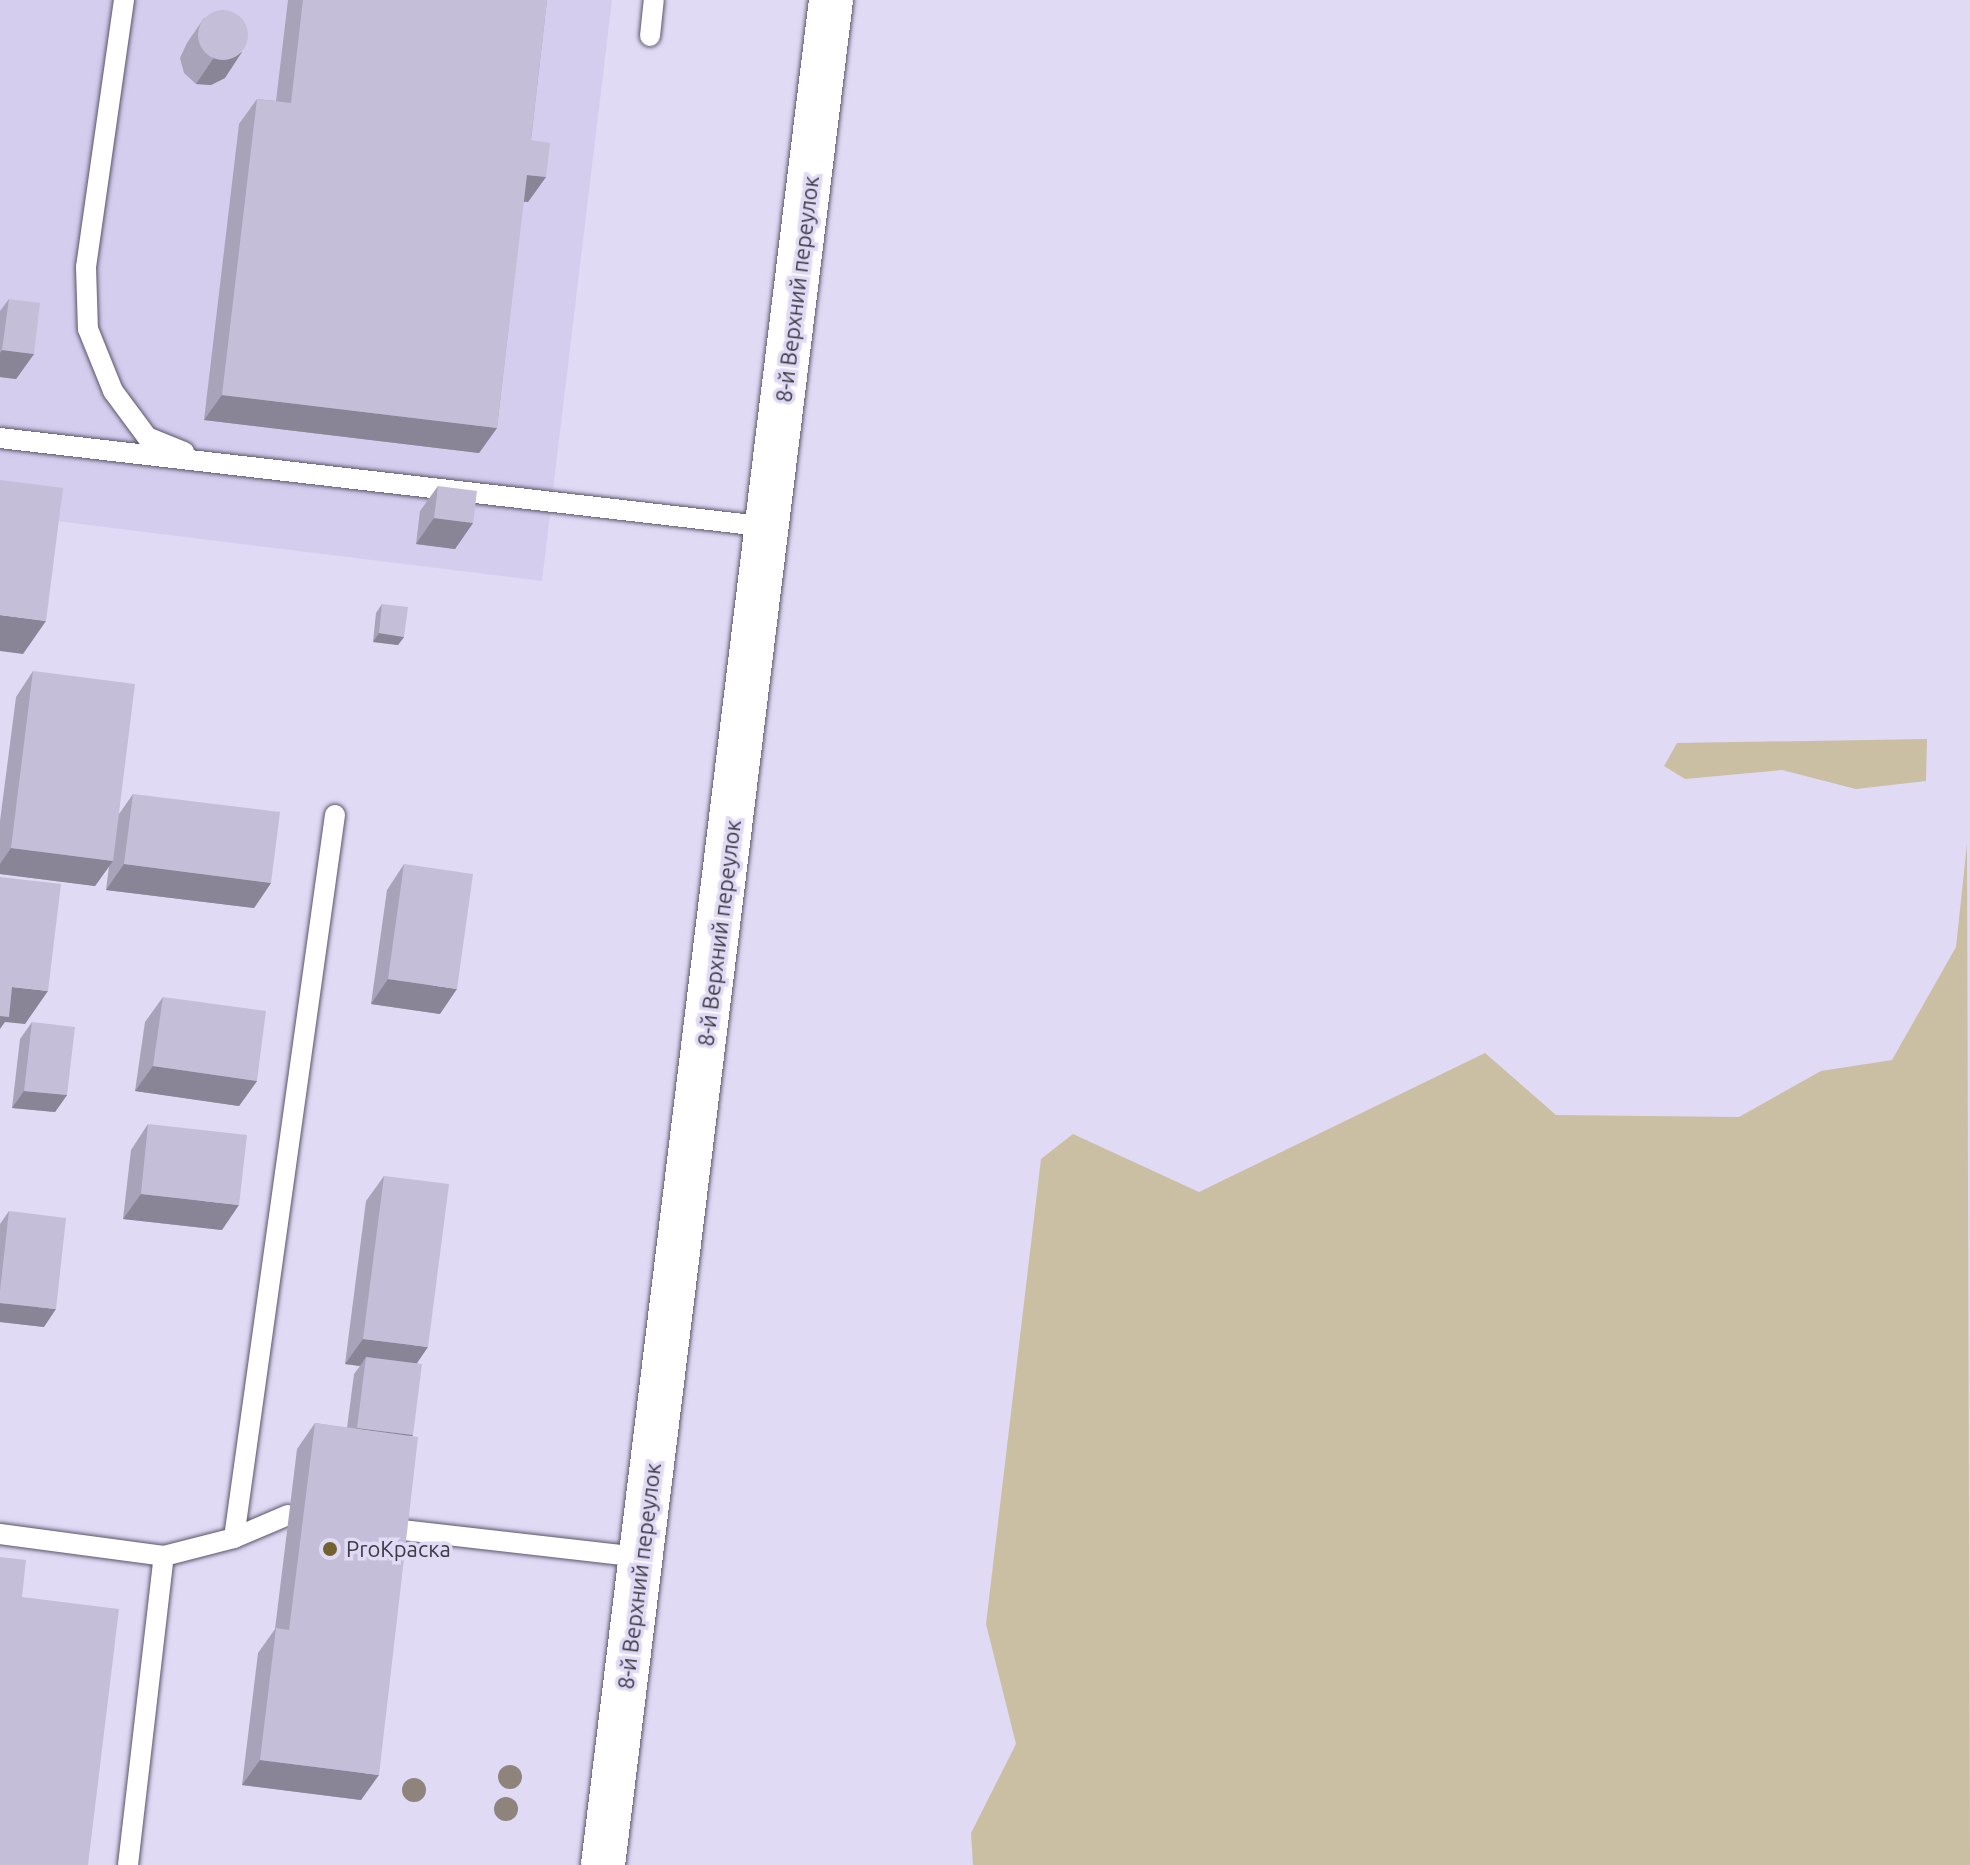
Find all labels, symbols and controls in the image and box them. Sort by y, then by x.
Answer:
street label: 8-й Верхний переулок [770,174,824,404]
street label: 8-й Верхний переулок [692,818,746,1048]
street label: 8-й Верхний переулок [612,1461,666,1691]
place label: ProКраска [346,1536,451,1562]
marker: ProКраска [321,1540,339,1558]

